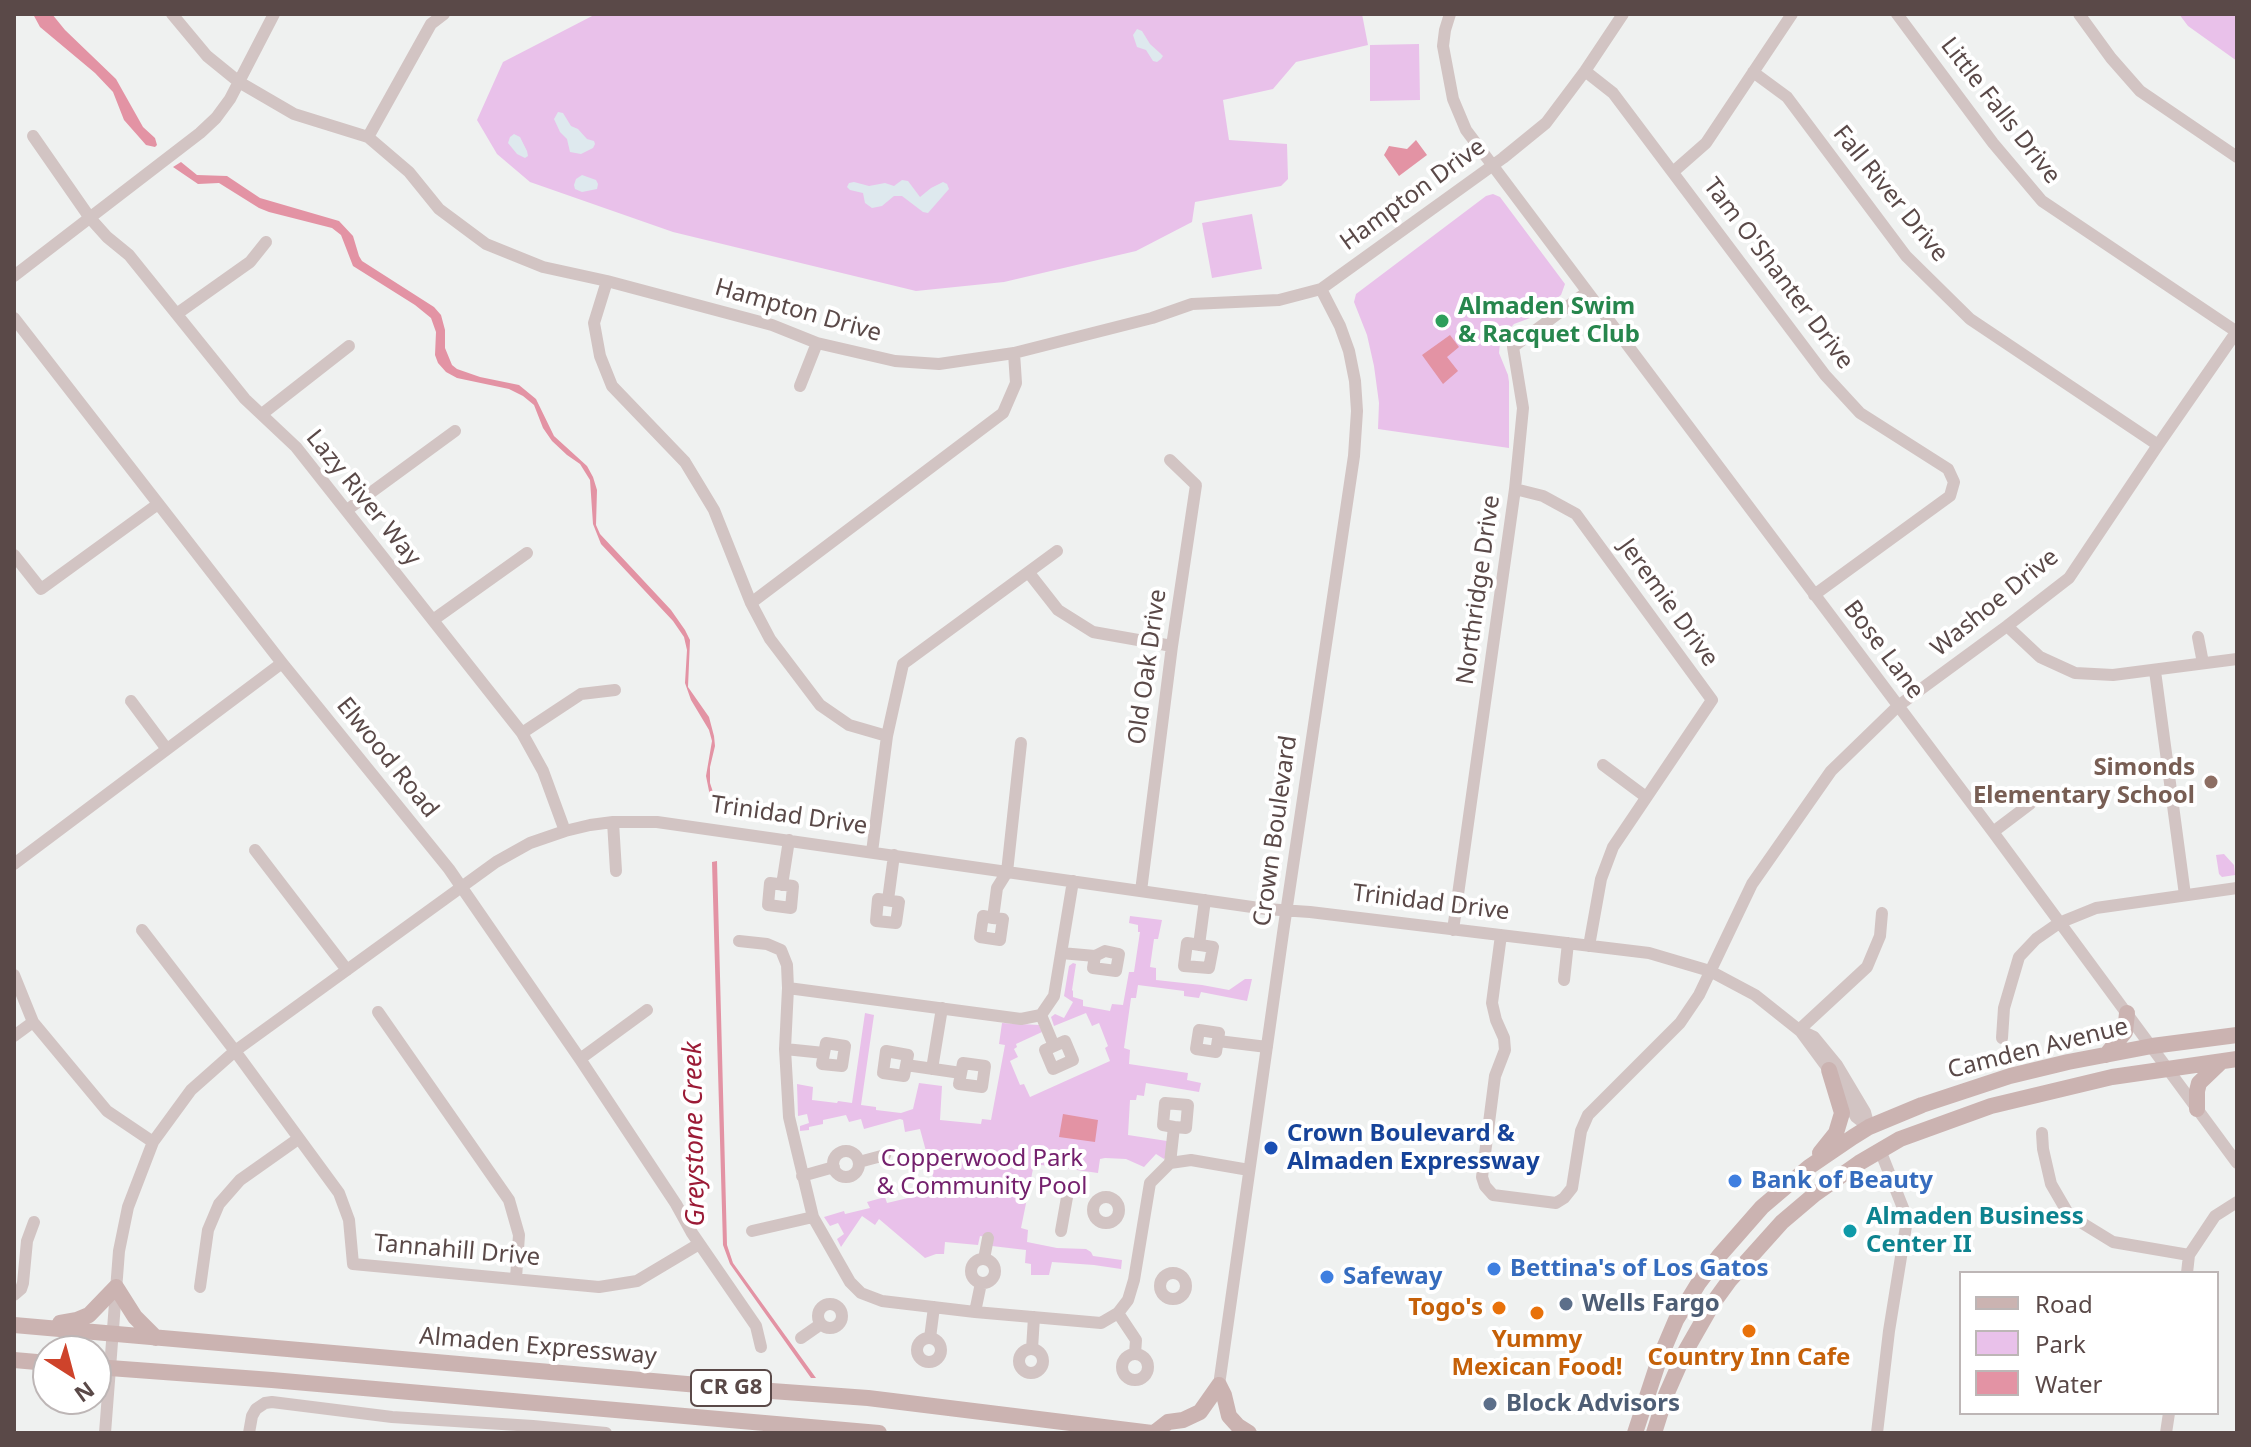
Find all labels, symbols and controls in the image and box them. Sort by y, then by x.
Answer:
street label: Little Falls Drive [1934,32,2066,190]
street label: Fall River Drive [1826,120,1954,268]
street label: Hampton Drive [1335,133,1491,257]
street label: Tam O'Shanter Drive [1697,173,1859,375]
street label: Hampton Drive [711,273,885,349]
place label: Almaden Swim & Racquet Club [1458,293,1640,349]
marker: Almaden Swim & Racquet Club [1433,312,1451,330]
street label: Lazy River Way [299,424,427,572]
street label: Northridge Drive [1451,493,1507,687]
street label: Jeremie Drive [1612,534,1724,672]
street label: Washoe Drive [1926,543,2064,663]
street label: Old Oak Drive [1123,587,1173,747]
street label: Bose Lane [1837,595,1929,705]
street label: Elwood Road [330,692,444,824]
street label: Crown Boulevard [1248,734,1304,928]
place label: Simonds Elementary School [1973,754,2195,810]
marker: Simonds Elementary School [2202,773,2220,791]
street label: Trinidad Drive [709,791,869,841]
street label: Trinidad Drive [1351,879,1511,927]
street label: Camden Avenue [1945,1013,2131,1085]
water label: Greystone Creek [678,1041,712,1227]
place label: Crown Boulevard & Almaden Expressway [1287,1120,1540,1176]
marker: Crown Boulevard & Almaden Expressway [1262,1139,1280,1157]
park label: Copperwood Park & Community Pool [876,1145,1088,1201]
place label: Bank of Beauty [1751,1167,1933,1195]
marker: Bank of Beauty [1726,1172,1744,1190]
place label: Almaden Business Center II [1866,1203,2084,1259]
marker: Almaden Business Center II [1841,1222,1859,1240]
street label: Tannahill Drive [373,1229,541,1273]
place label: Bettina's of Los Gatos [1510,1255,1768,1283]
marker: Bettina's of Los Gatos [1485,1260,1503,1278]
place label: Safeway [1343,1263,1442,1291]
marker: Safeway [1318,1268,1336,1286]
legend [1959,1271,2219,1415]
text: Road [2035,1287,2093,1320]
place label: Wells Fargo [1582,1290,1720,1318]
place label: Togo's [1408,1294,1483,1322]
marker: Wells Fargo [1557,1295,1575,1313]
marker: Togo's [1490,1299,1508,1317]
marker: Yummy Mexican Food! [1528,1304,1546,1322]
street label: Almaden Expressway [418,1322,658,1372]
marker: Country Inn Cafe [1740,1322,1758,1340]
place label: Yummy Mexican Food! [1451,1326,1623,1382]
text: Park [2035,1327,2086,1360]
north arrow [32,1335,112,1415]
place label: Country Inn Cafe [1648,1344,1850,1372]
text: Water [2035,1367,2102,1400]
road number: CR G8 [691,1370,771,1406]
text: N [69,1375,101,1410]
place label: Block Advisors [1506,1390,1680,1418]
marker: Block Advisors [1481,1395,1499,1413]

